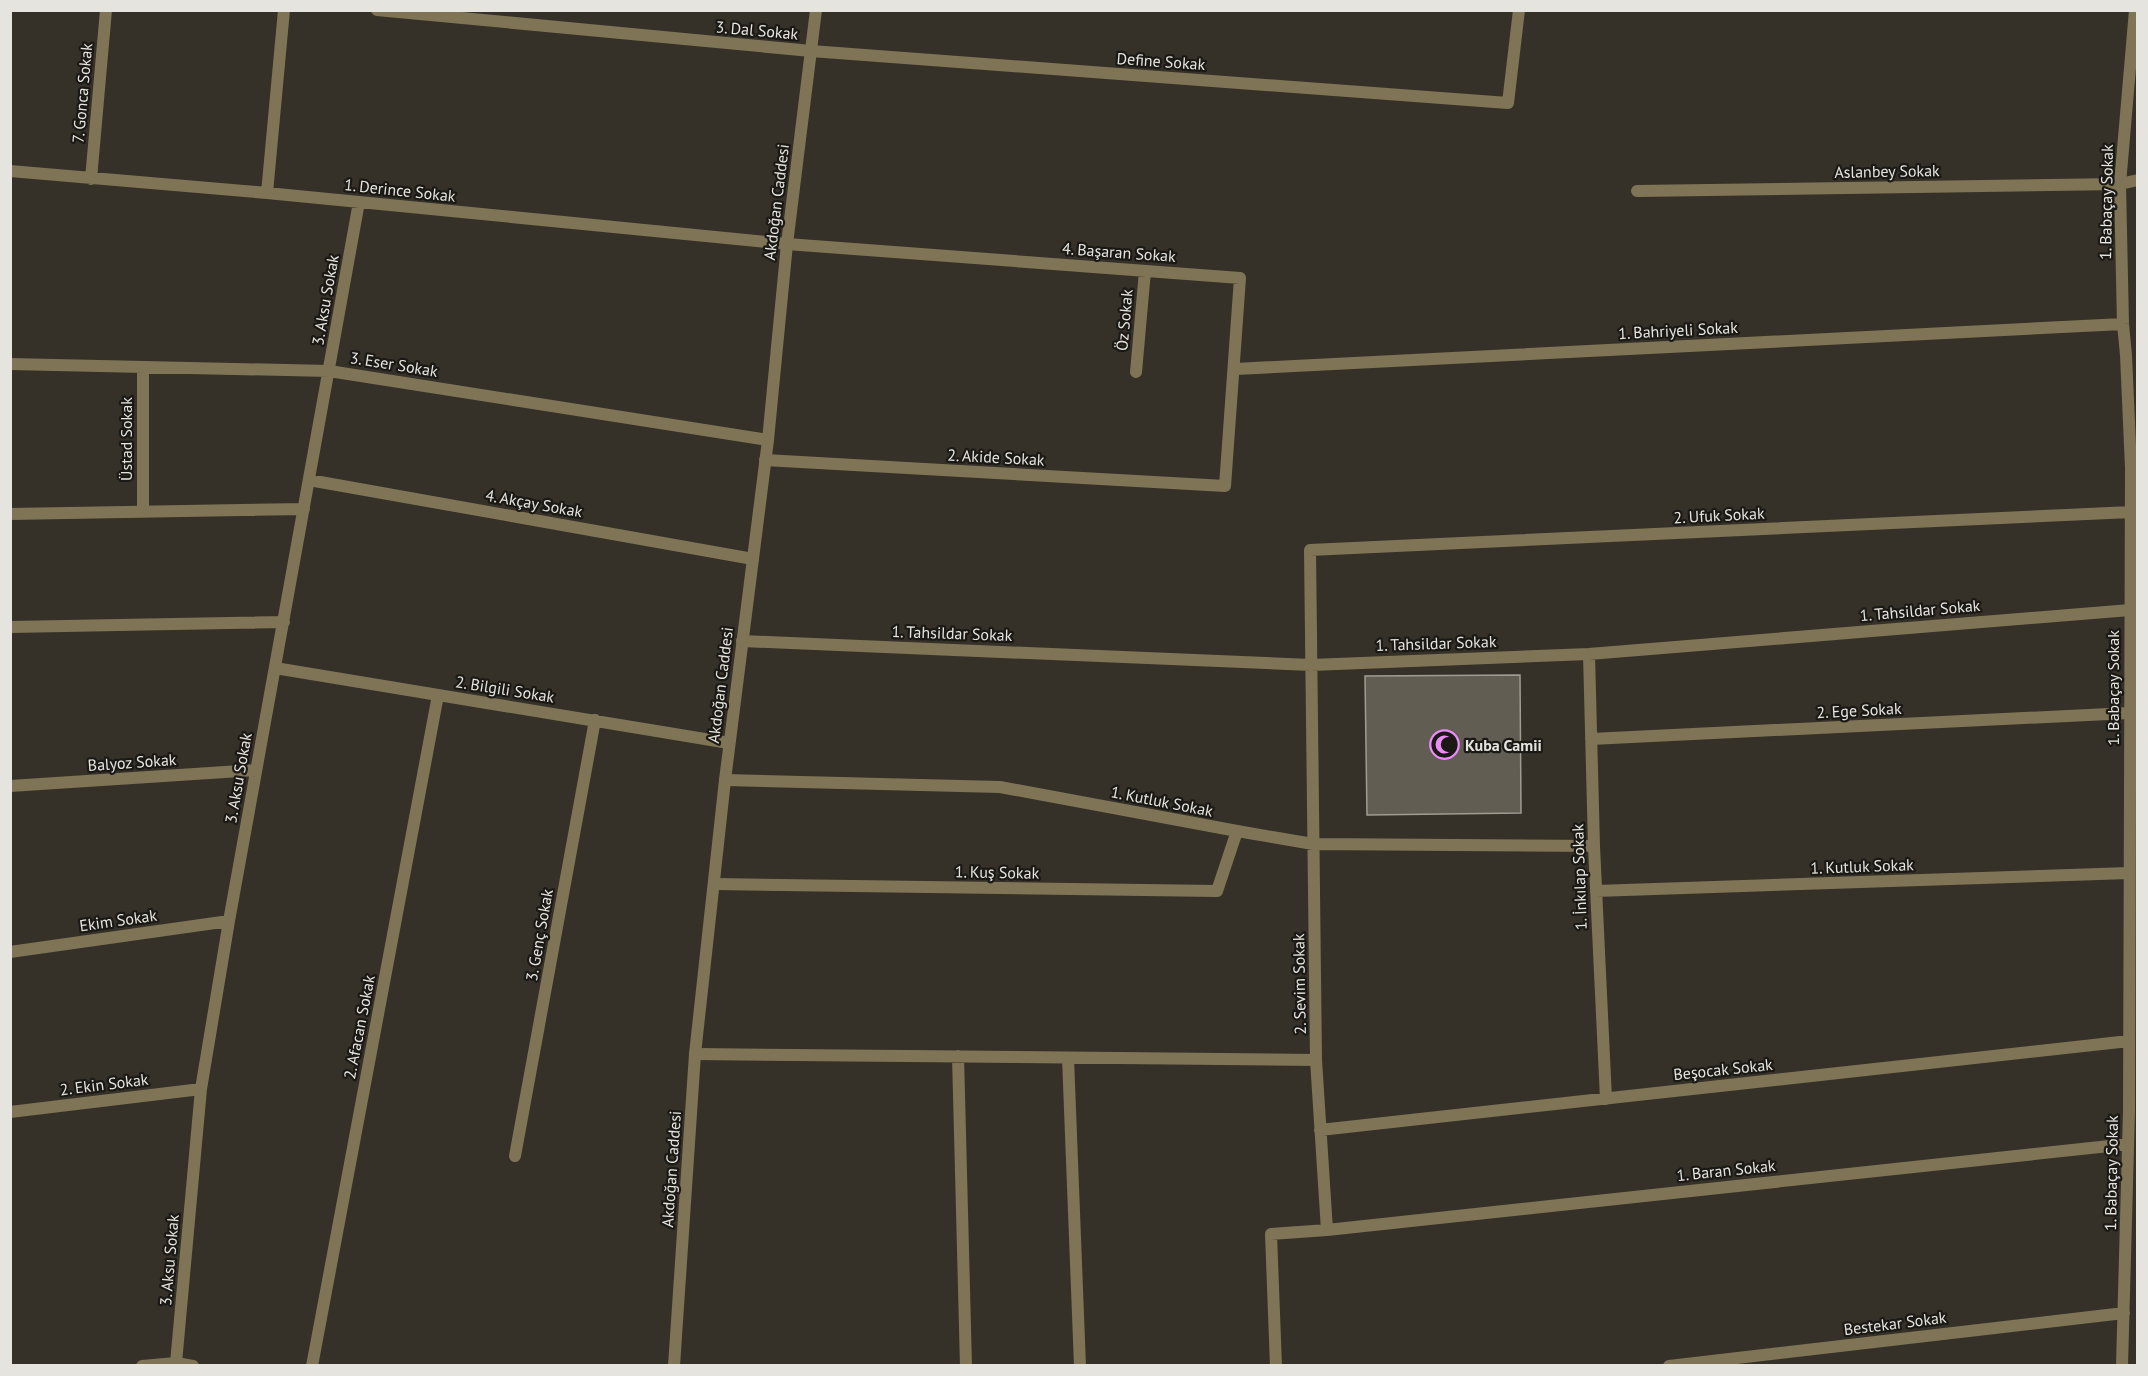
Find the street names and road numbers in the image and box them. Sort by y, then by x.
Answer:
street label: 3. Dal Sokak [715,16,799,44]
street label: 7. Gonca Sokak [68,42,96,144]
street label: Define Sokak [1116,48,1206,74]
street label: Akdoğan Caddesi [759,143,793,261]
street label: 1. Babaçay Sokak [2095,144,2117,260]
street label: Aslanbey Sokak [1834,160,1940,182]
street label: 1. Derince Sokak [343,174,457,206]
street label: 4. Başaran Sokak [1062,238,1177,266]
street label: 3. Aksu Sokak [307,253,343,347]
street label: Öz Sokak [1111,288,1137,352]
street label: 1. Bahriyeli Sokak [1618,317,1739,343]
street label: 3. Eser Sokak [349,347,440,381]
street label: Üstad Sokak [116,397,136,481]
street label: 2. Akide Sokak [947,444,1045,470]
street label: 4. Akçay Sokak [484,485,584,521]
street label: 2. Ufuk Sokak [1673,503,1765,527]
street label: 1. Tahsildar Sokak [1859,595,1981,625]
street label: 1. Tahsildar Sokak [891,621,1013,645]
street label: Akdoğan Caddesi [703,626,737,744]
street label: 1. Babaçay Sokak [2103,630,2123,746]
street label: 1. Tahsildar Sokak [1375,631,1497,655]
street label: 2. Bilgili Sokak [454,671,556,707]
street label: 2. Ege Sokak [1816,698,1902,722]
street label: 3. Aksu Sokak [220,731,256,825]
street label: Balyoz Sokak [87,749,177,775]
street label: 1. Kutluk Sokak [1109,781,1215,821]
street label: 1. İnkılap Sokak [1567,823,1591,931]
street label: 1. Kutluk Sokak [1810,854,1914,878]
street label: 1. Kuş Sokak [955,861,1040,883]
street label: 3. Genç Sokak [521,887,557,983]
street label: Ekim Sokak [78,905,158,935]
street label: 2. Sevim Sokak [1288,933,1310,1035]
street label: 2. Afacan Sokak [339,973,379,1081]
street label: Beşocak Sokak [1672,1054,1774,1084]
street label: 2. Ekin Sokak [59,1069,150,1099]
street label: Akdoğan Caddesi [657,1110,685,1228]
street label: 1. Babaçay Sokak [2100,1115,2122,1231]
street label: 1. Baran Sokak [1676,1155,1777,1185]
street label: 3. Aksu Sokak [155,1213,183,1307]
street label: Bestekar Sokak [1843,1307,1948,1339]

